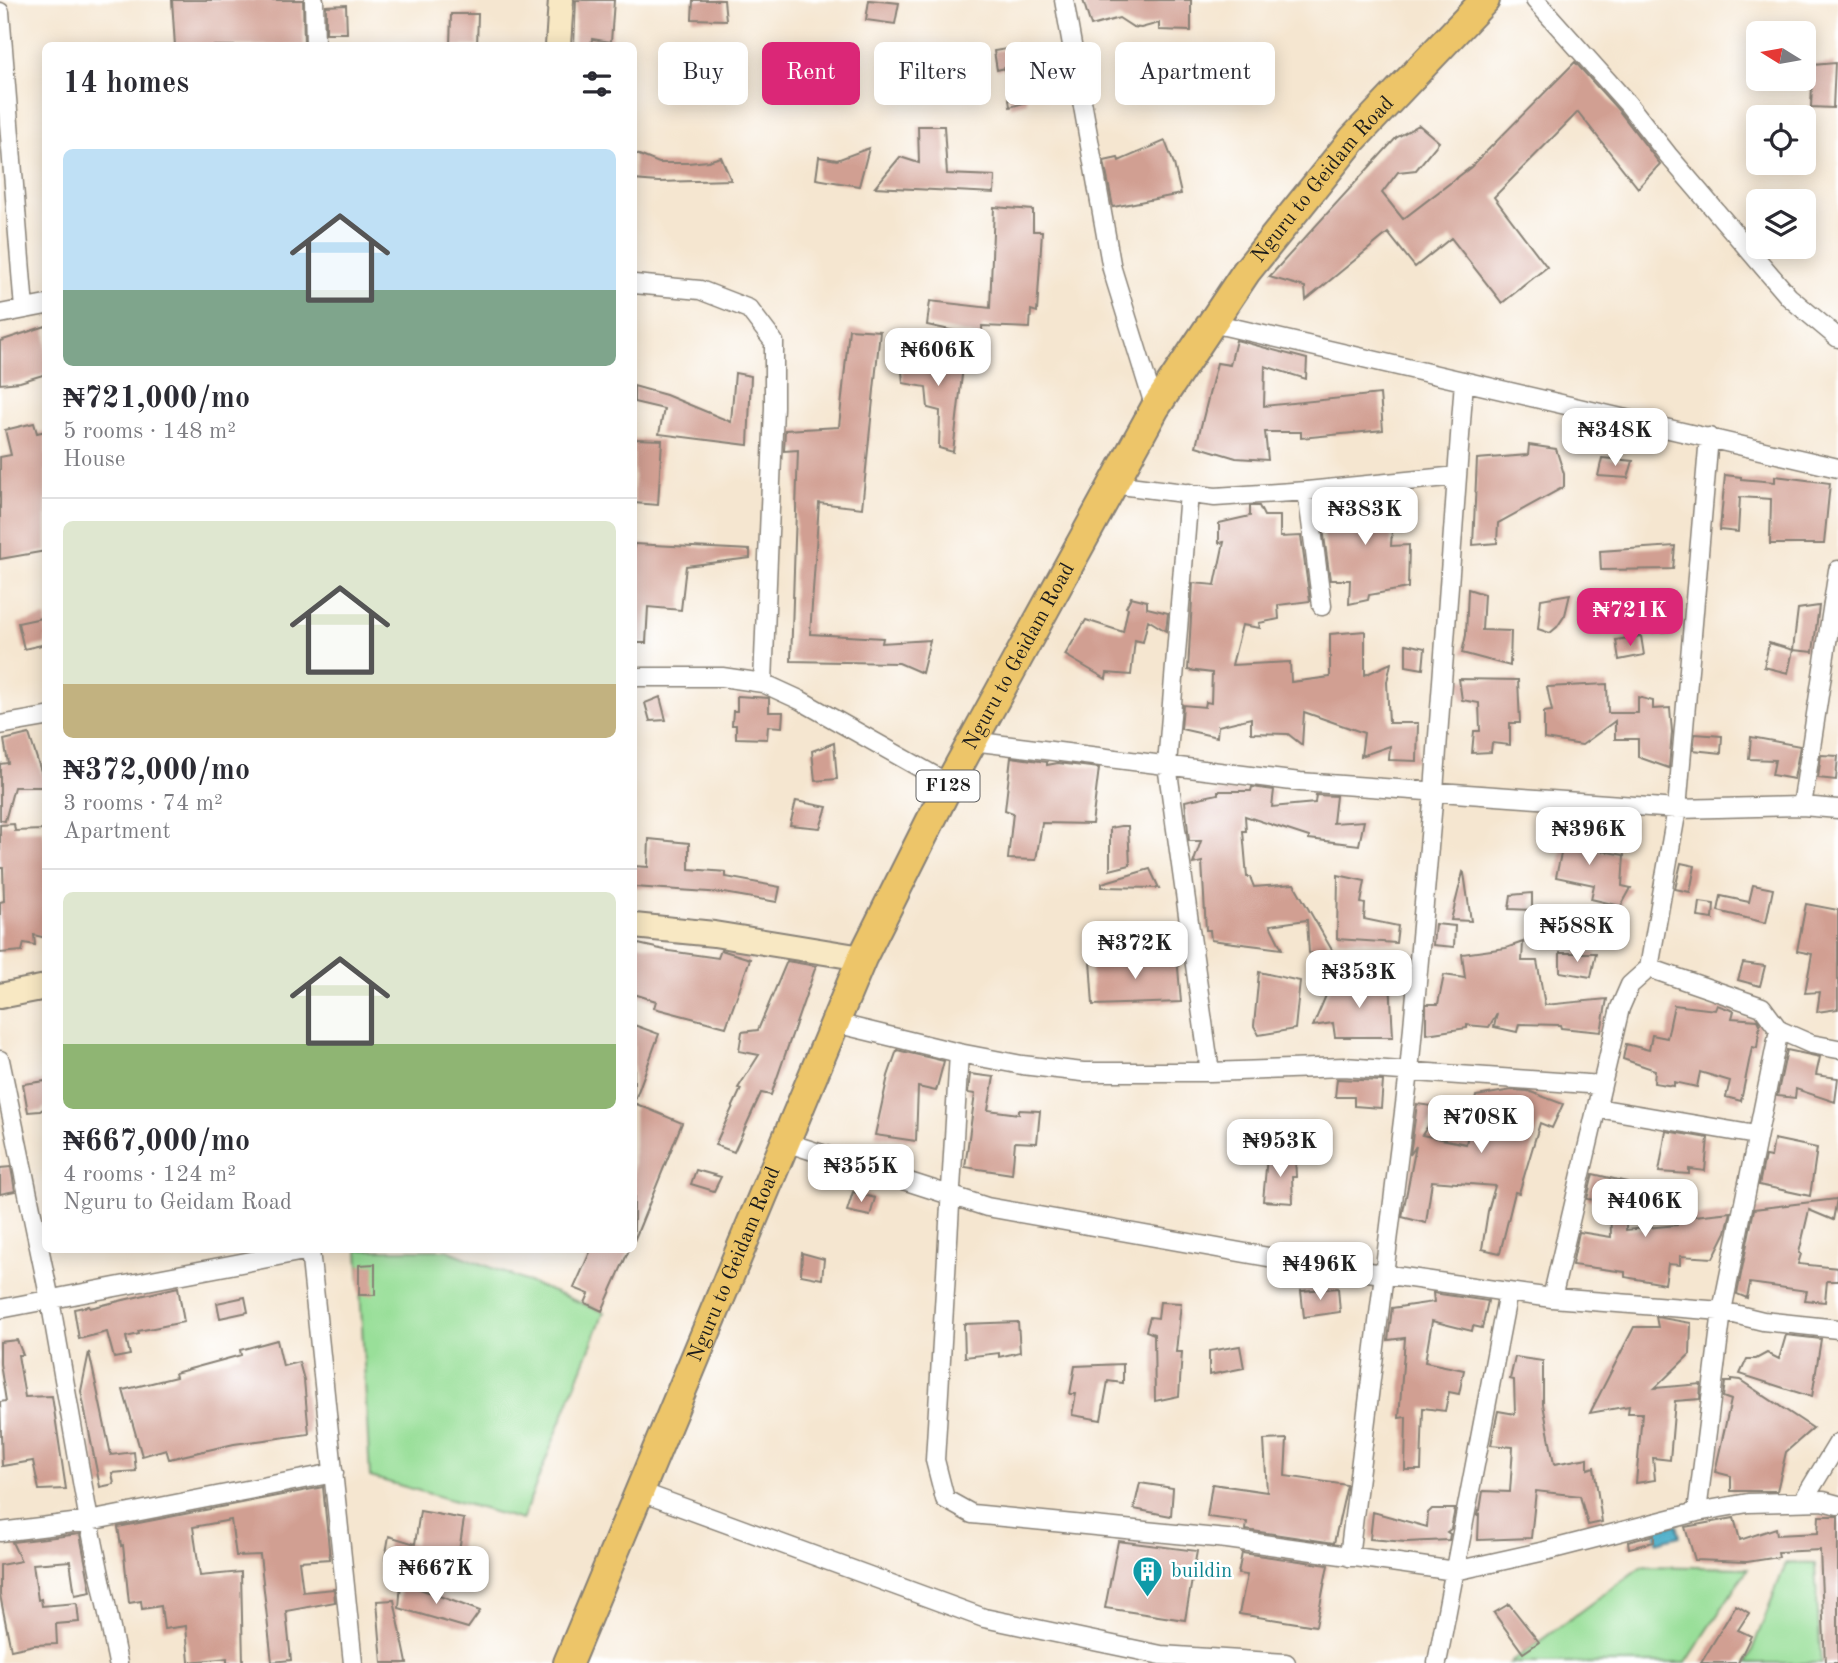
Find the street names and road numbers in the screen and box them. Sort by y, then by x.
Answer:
street label: Nguru to Geidam Road [1248,92,1398,266]
street label: Nguru to Geidam Road [959,559,1078,753]
road number: F128 [916,771,979,802]
street label: Nguru to Geidam Road [684,1164,784,1365]

